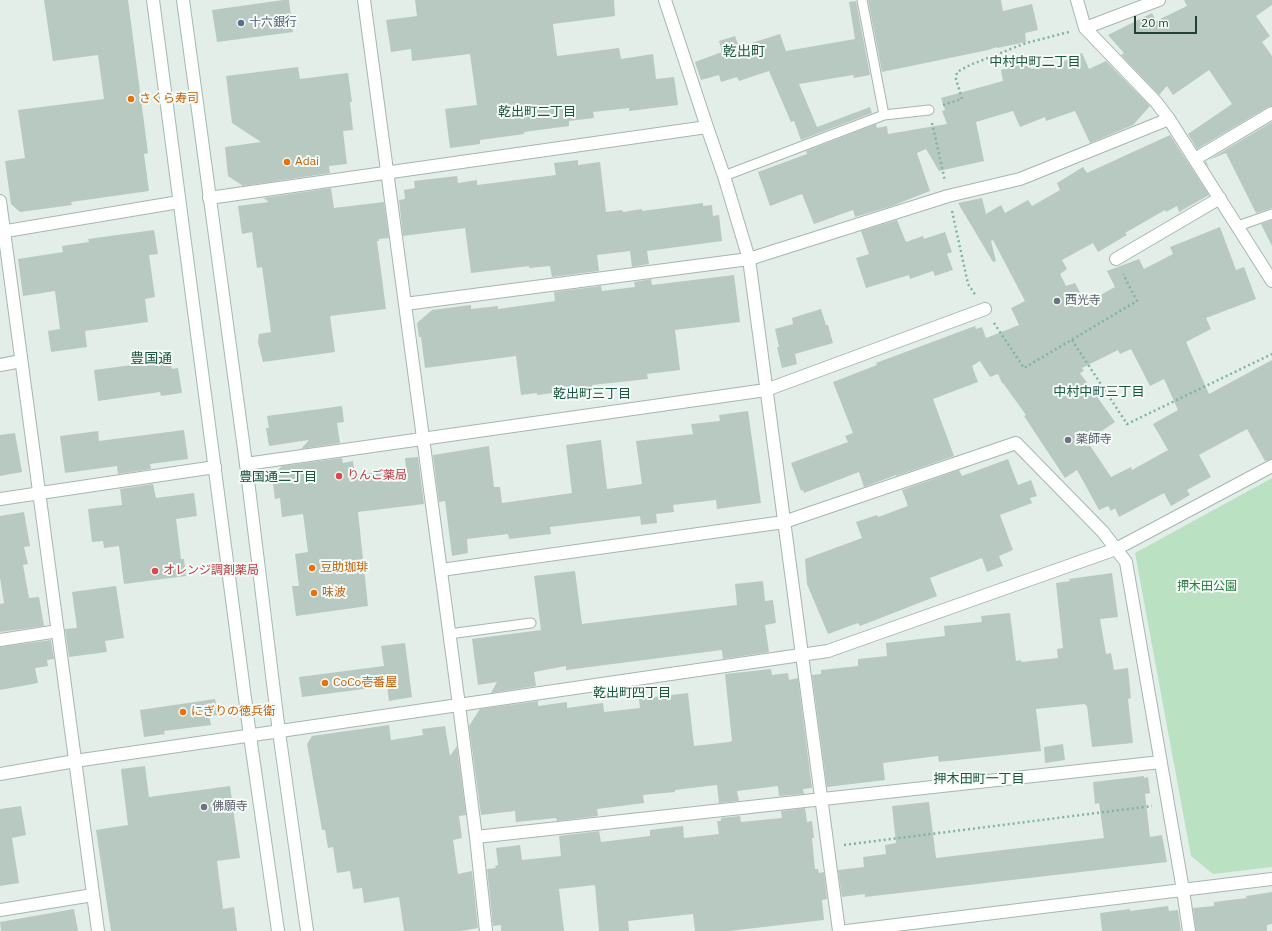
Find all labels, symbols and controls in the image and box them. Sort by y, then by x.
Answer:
scale bar [1136,8,1199,34]
text: 20 m [1141,15,1169,30]
place label: 十六銀行 [249,16,297,30]
marker: 十六銀行 [236,18,246,28]
district label: 乾出町 [723,44,765,60]
district label: 中村中町二丁目 [990,54,1080,70]
place label: さくら寿司 [139,92,199,106]
marker: さくら寿司 [126,94,136,104]
district label: 乾出町二丁目 [498,104,576,120]
place label: Adai [295,155,319,169]
marker: Adai [282,157,292,167]
place label: 西光寺 [1065,294,1101,308]
marker: 西光寺 [1052,296,1062,306]
district label: 豊国通 [130,351,172,367]
district label: 中村中町三丁目 [1054,384,1144,400]
district label: 乾出町三丁目 [553,386,631,402]
place label: 薬師寺 [1076,433,1112,447]
marker: 薬師寺 [1063,435,1073,445]
district label: 豊国通二丁目 [239,469,317,485]
place label: りんご薬局 [347,469,407,483]
marker: りんご薬局 [334,471,344,481]
place label: 豆助珈琲 [320,561,368,575]
marker: 豆助珈琲 [307,563,317,573]
place label: オレンジ調剤薬局 [163,564,259,578]
marker: オレンジ調剤薬局 [150,566,160,576]
park label: 押木田公園 [1177,580,1237,594]
place label: 味波 [322,586,346,600]
marker: 味波 [309,588,319,598]
place label: CoCo壱番屋 [333,676,397,690]
marker: CoCo壱番屋 [320,678,330,688]
district label: 乾出町四丁目 [593,685,671,701]
place label: にぎりの徳兵衛 [191,705,275,719]
marker: にぎりの徳兵衛 [178,707,188,717]
district label: 押木田町一丁目 [934,771,1024,787]
place label: 佛願寺 [212,800,248,814]
marker: 佛願寺 [199,802,209,812]

